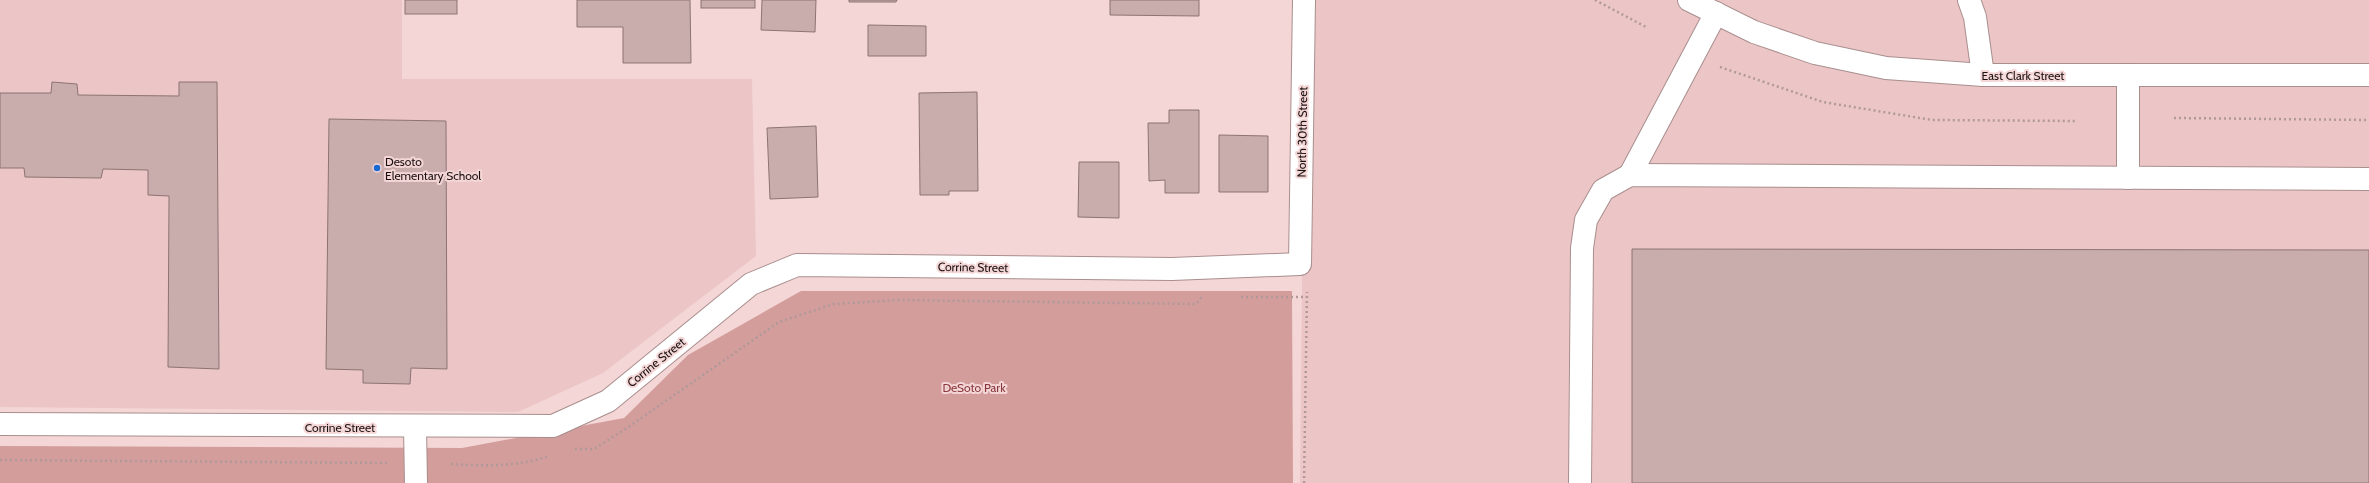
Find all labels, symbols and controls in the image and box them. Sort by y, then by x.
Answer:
street label: East Clark Street [1982,68,2064,83]
street label: North 30th Street [1294,86,1310,178]
place label: Desoto Elementary School [385,154,481,183]
marker: Desoto Elementary School [372,163,382,173]
street label: Corrine Street [938,259,1008,275]
street label: Corrine Street [624,334,688,390]
park label: DeSoto Park [942,380,1006,395]
street label: Corrine Street [305,420,375,435]

